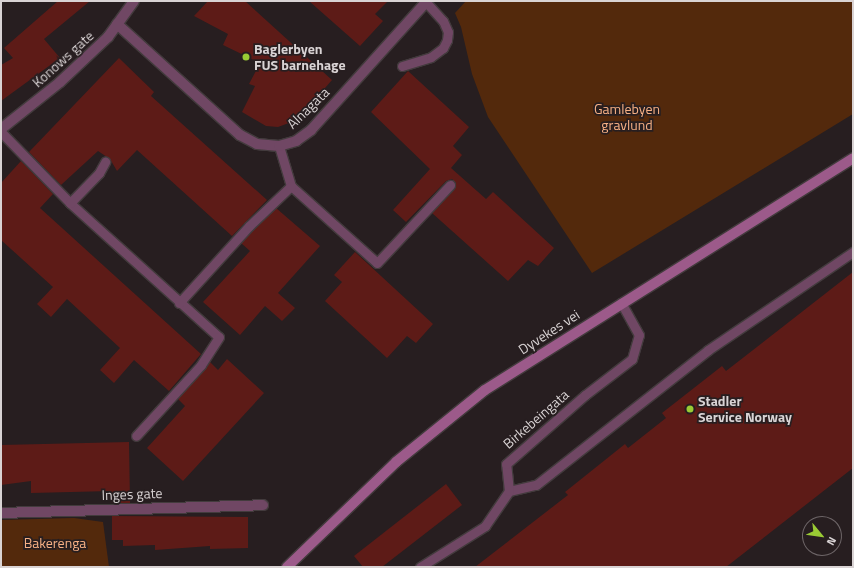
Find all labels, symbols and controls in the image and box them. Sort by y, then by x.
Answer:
street label: Konows gate [29,27,97,91]
place label: Baglerbyen FUS barnehage [254,41,346,74]
marker: Baglerbyen FUS barnehage [241,52,251,62]
street label: Alnagata [283,84,333,132]
park label: Gamlebyen gravlund [594,101,660,134]
street label: Dyvekes vei [515,306,583,358]
street label: Birkebeingata [500,386,572,452]
place label: Stadler Service Norway [698,393,792,426]
marker: Stadler Service Norway [685,404,695,414]
street label: Inges gate [101,485,163,503]
north arrow [802,516,842,556]
text: N [823,534,840,549]
park label: Bakerenga [24,535,86,551]

